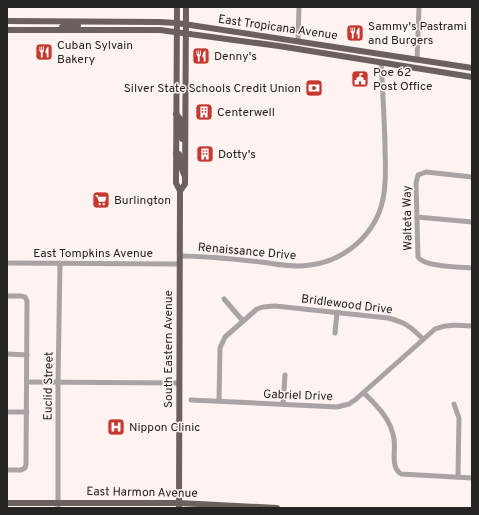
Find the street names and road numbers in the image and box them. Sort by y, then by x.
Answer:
street label: East Tropicana Avenue [217,12,339,44]
street label: Walteta Way [399,185,417,251]
street label: Renaissance Drive [197,240,297,264]
street label: East Tompkins Avenue [33,246,153,262]
street label: South Eastern Avenue [161,290,177,408]
street label: Bridlewood Drive [300,291,394,319]
street label: Euclid Street [40,352,58,420]
street label: Gabriel Drive [263,387,333,405]
street label: East Harmon Avenue [86,484,198,502]

